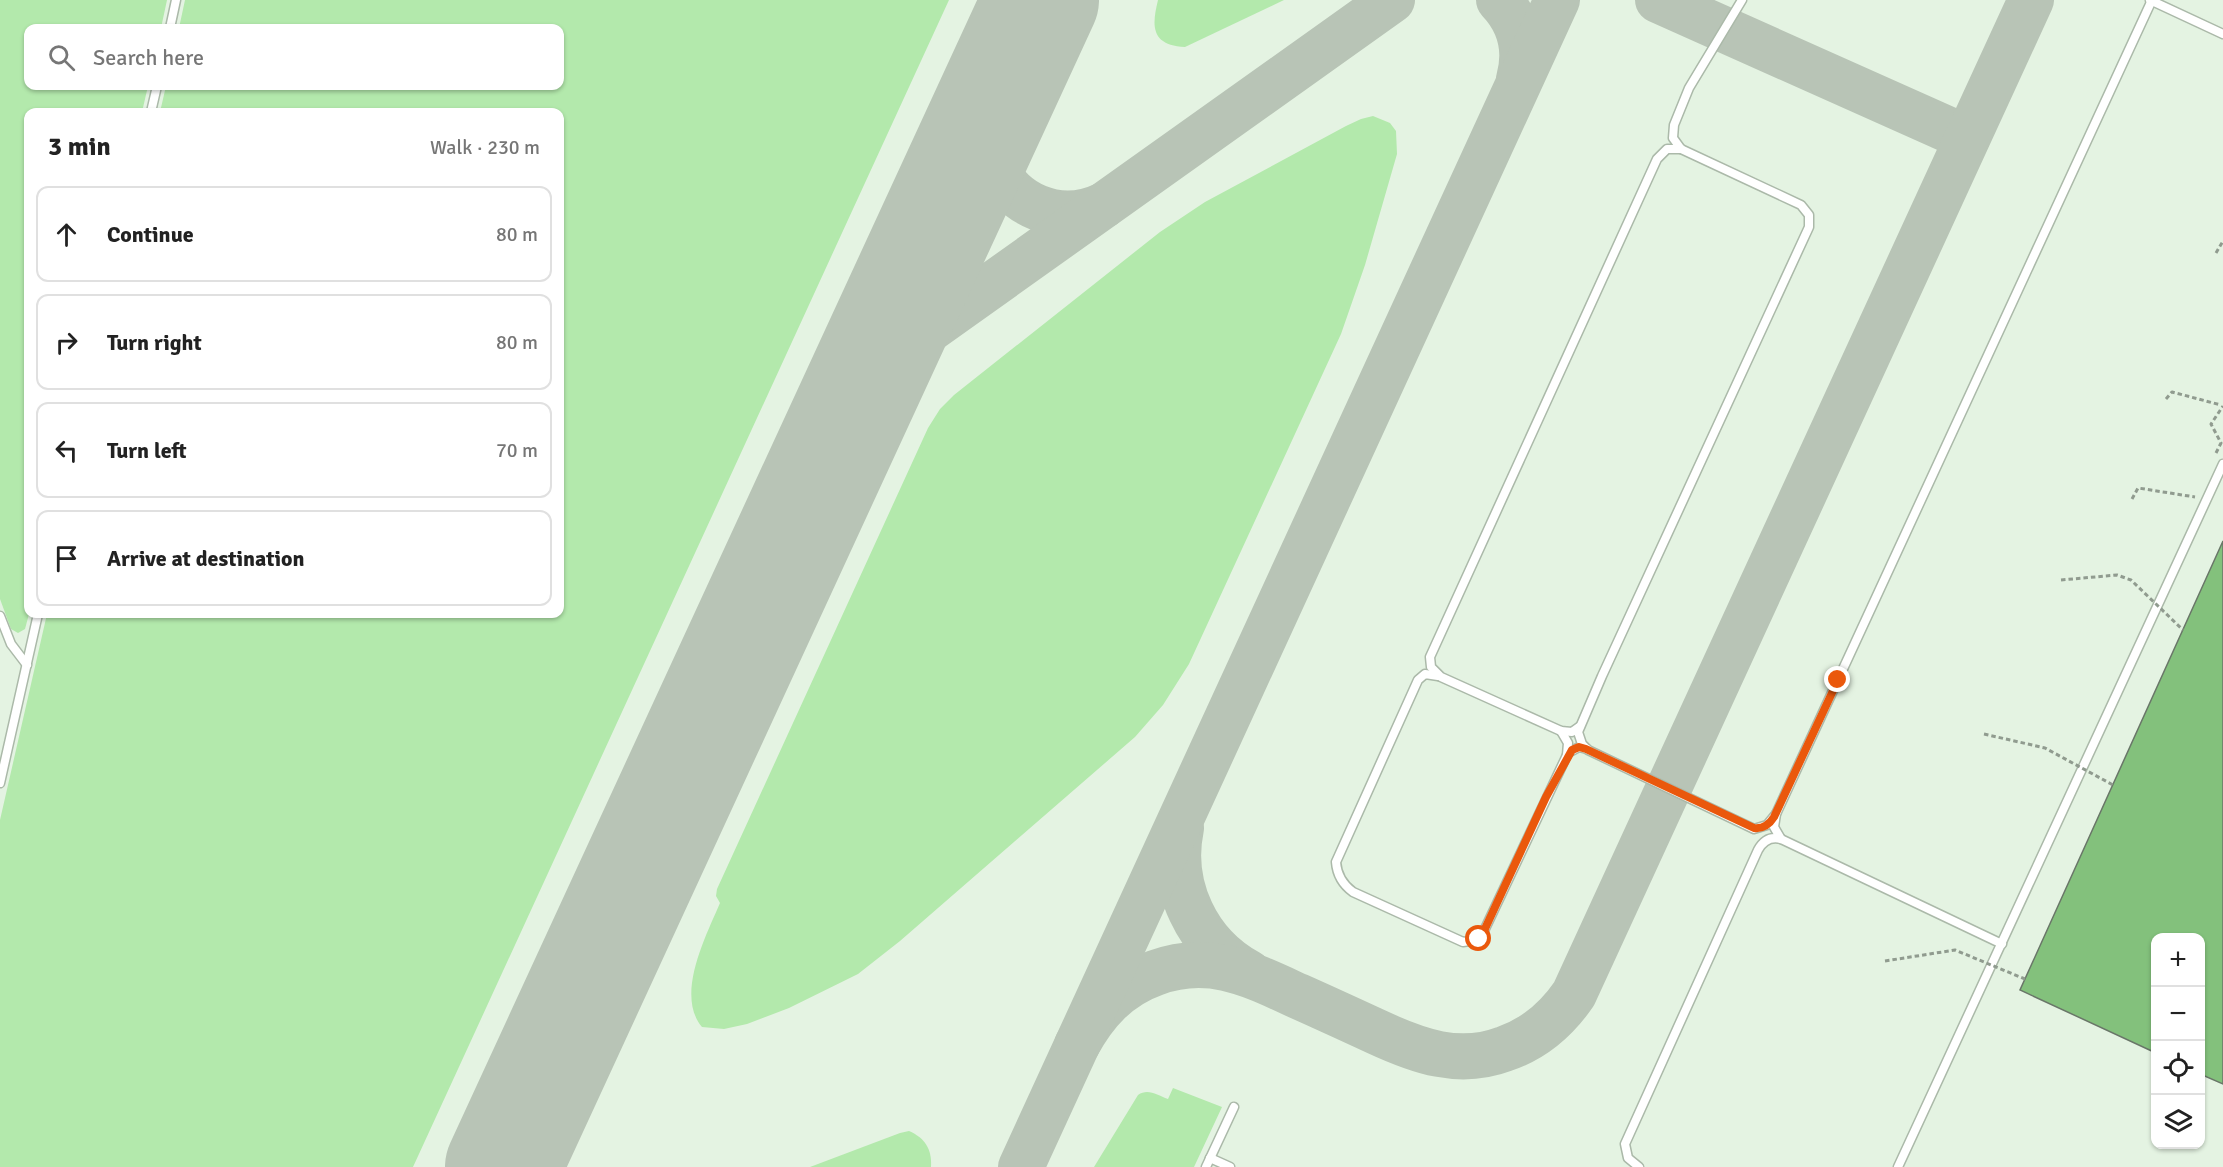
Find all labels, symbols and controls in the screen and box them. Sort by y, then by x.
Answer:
search box [24,24,564,90]
icon: search [45,41,78,74]
text: Search here [93,44,204,71]
text: 3 min [48,131,111,163]
text: Walk · 230 m [430,135,540,160]
icon: ahead [50,218,83,251]
text: Continue [107,221,194,248]
text: 80 m [496,222,538,247]
icon: right [50,326,83,359]
text: Turn right [107,329,202,356]
text: 80 m [496,330,538,355]
icon: left [50,434,83,467]
text: Turn left [107,437,187,464]
text: 70 m [496,438,538,463]
icon: arrive [50,542,83,575]
text: Arrive at destination [107,545,304,572]
route end [1824,666,1850,692]
route start [1465,925,1491,951]
map controls [2151,933,2205,1149]
button: + [2151,933,2205,987]
button: − [2151,987,2205,1041]
button: locate [2151,1041,2205,1095]
button: layers [2151,1095,2205,1149]

